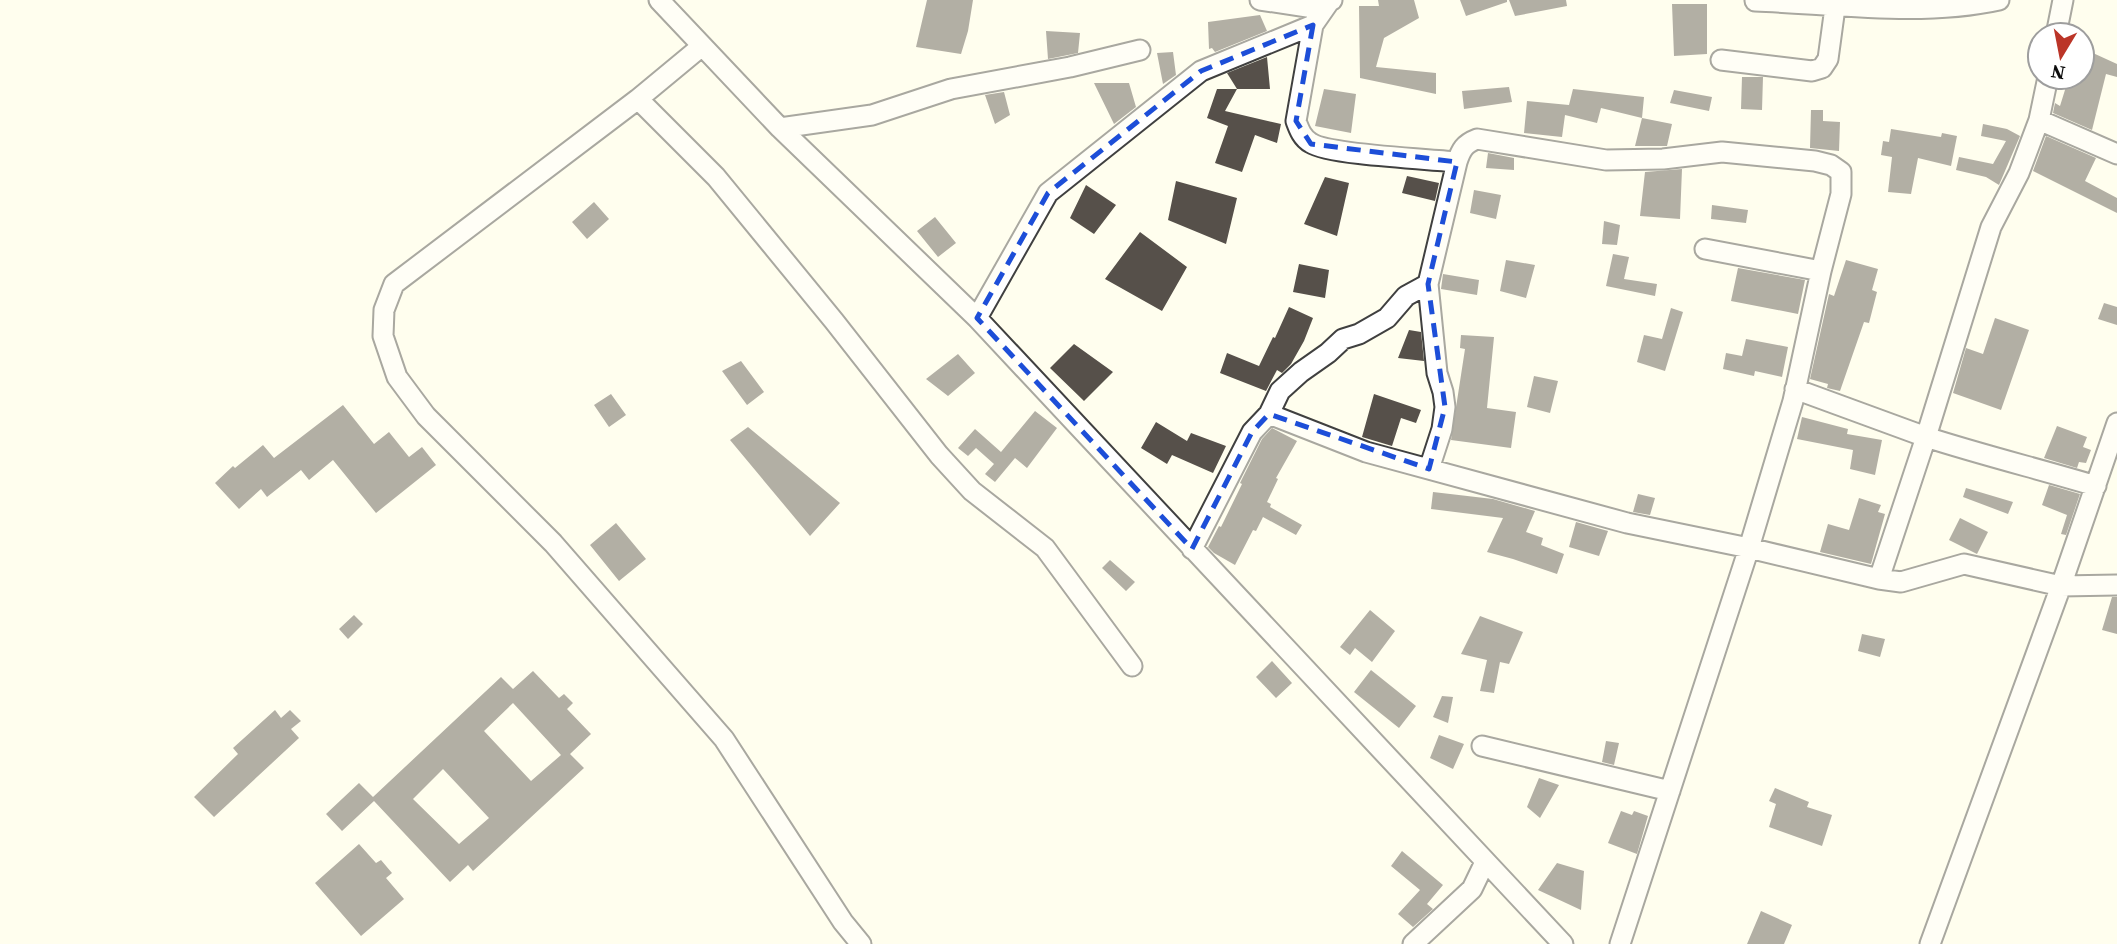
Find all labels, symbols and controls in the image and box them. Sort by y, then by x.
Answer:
north arrow [2026,21,2096,91]
text: N [2049,59,2067,87]

